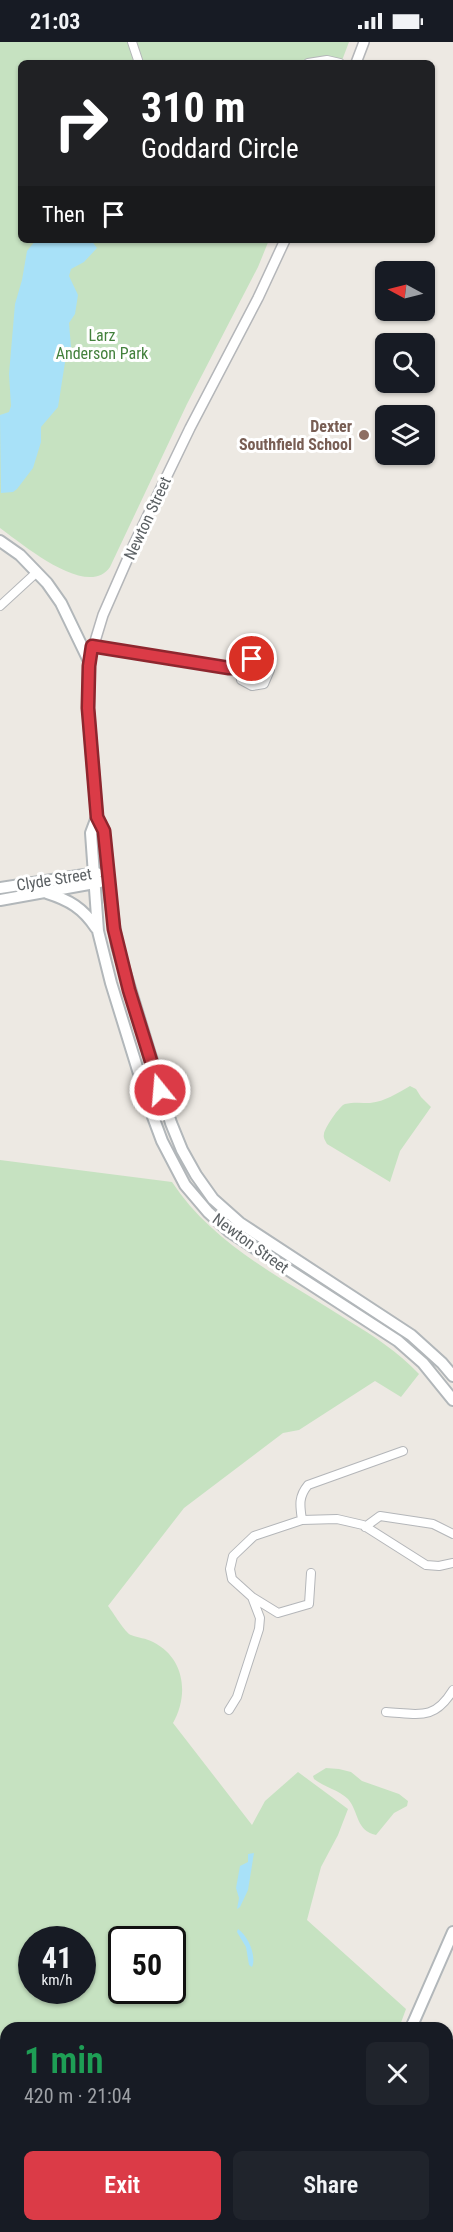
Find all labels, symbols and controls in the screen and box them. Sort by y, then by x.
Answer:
text: 21:03 [30,9,81,34]
text: 310 m [141,83,246,132]
icon: right [42,84,120,162]
text: Goddard Circle [141,133,299,165]
icon: arrive [97,198,130,231]
text: Then [42,202,85,227]
north arrow [375,261,435,321]
map controls [375,261,435,465]
park label: Larz Anderson Park [56,326,149,363]
button: search [375,333,435,393]
button: layers [375,405,435,465]
place label: Dexter Southfield School [239,417,352,454]
marker: Dexter Southfield School [357,428,371,442]
street label: Newton Street [120,473,175,563]
pin [226,633,277,684]
icon: arrive [235,642,268,675]
street label: Clyde Street [15,864,93,895]
position arrow [128,1058,192,1122]
street label: Newton Street [209,1209,293,1277]
speed limit sign: 50 [108,1926,186,2004]
text: 41 [42,1940,72,1975]
text: km/h [42,1971,72,1989]
text: 1 min [24,2040,104,2082]
button: close [366,2042,429,2105]
text: 420 m · 21:04 [24,2084,131,2108]
button: Exit [24,2151,221,2220]
button: Share [233,2151,429,2220]

